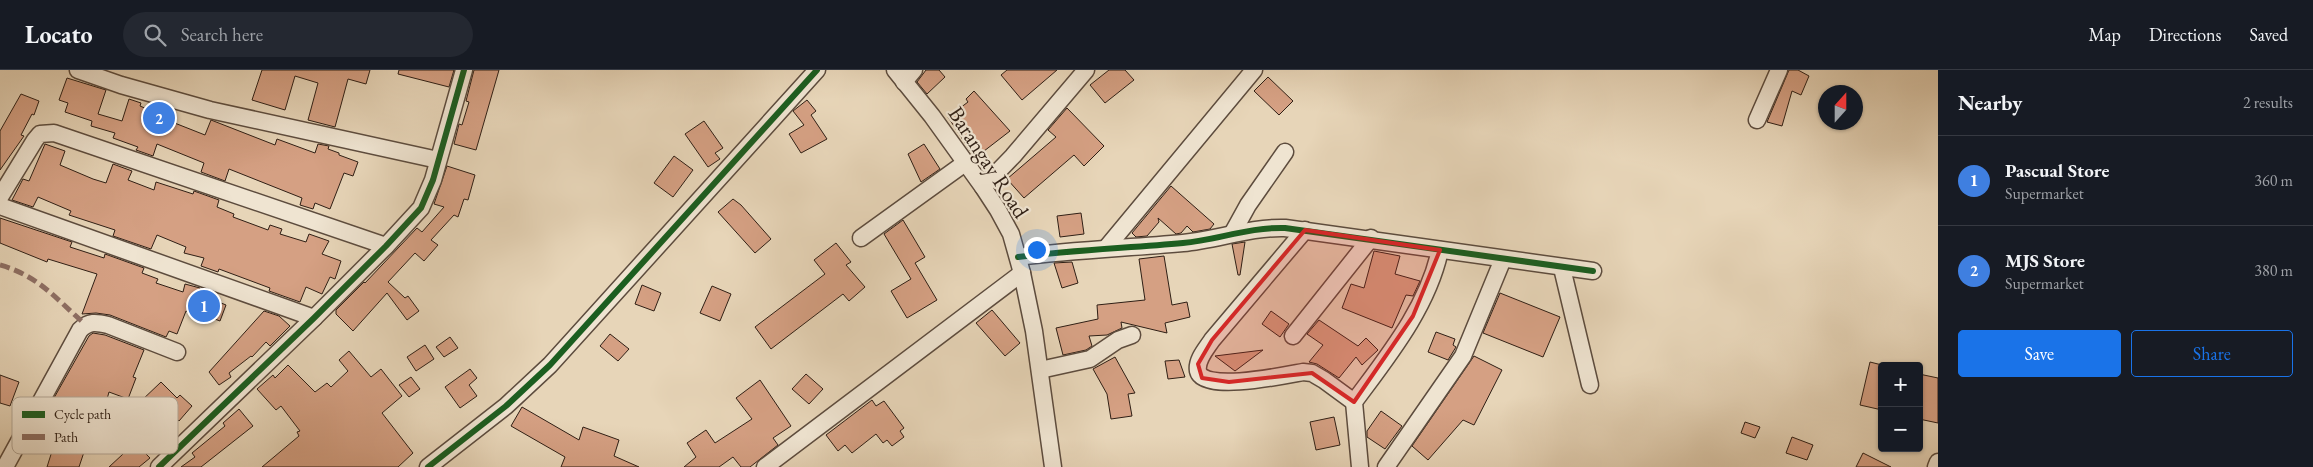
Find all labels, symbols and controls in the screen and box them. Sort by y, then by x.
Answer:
search box [123,12,473,57]
text: Locato [25,19,93,50]
icon: search [141,21,169,49]
text: Search here [181,22,263,47]
text: Map [2089,23,2121,46]
text: Directions [2149,23,2221,46]
text: Saved [2249,23,2288,46]
north arrow [1818,85,1863,130]
text: Nearby [1958,89,2022,116]
text: 2 results [2243,92,2293,113]
pin: 2 [143,99,175,137]
street label: Barangay Road [942,101,1036,224]
text: Pascual Store [2005,158,2109,183]
text: 1 [1970,170,1978,191]
text: 360 m [2254,170,2293,191]
text: Supermarket [2005,183,2084,204]
your location [1024,237,1050,263]
text: MJS Store [2005,248,2085,273]
text: 2 [1970,260,1978,281]
text: 380 m [2254,260,2293,281]
text: Supermarket [2005,273,2084,294]
pin: 1 [188,287,220,325]
button: Save [1958,330,2121,377]
button: Share [2131,330,2293,377]
map controls [1878,362,1923,452]
button: + [1878,362,1923,407]
legend [12,397,178,454]
text: Cycle path [54,405,111,423]
button: − [1878,407,1923,452]
text: Path [54,428,78,446]

